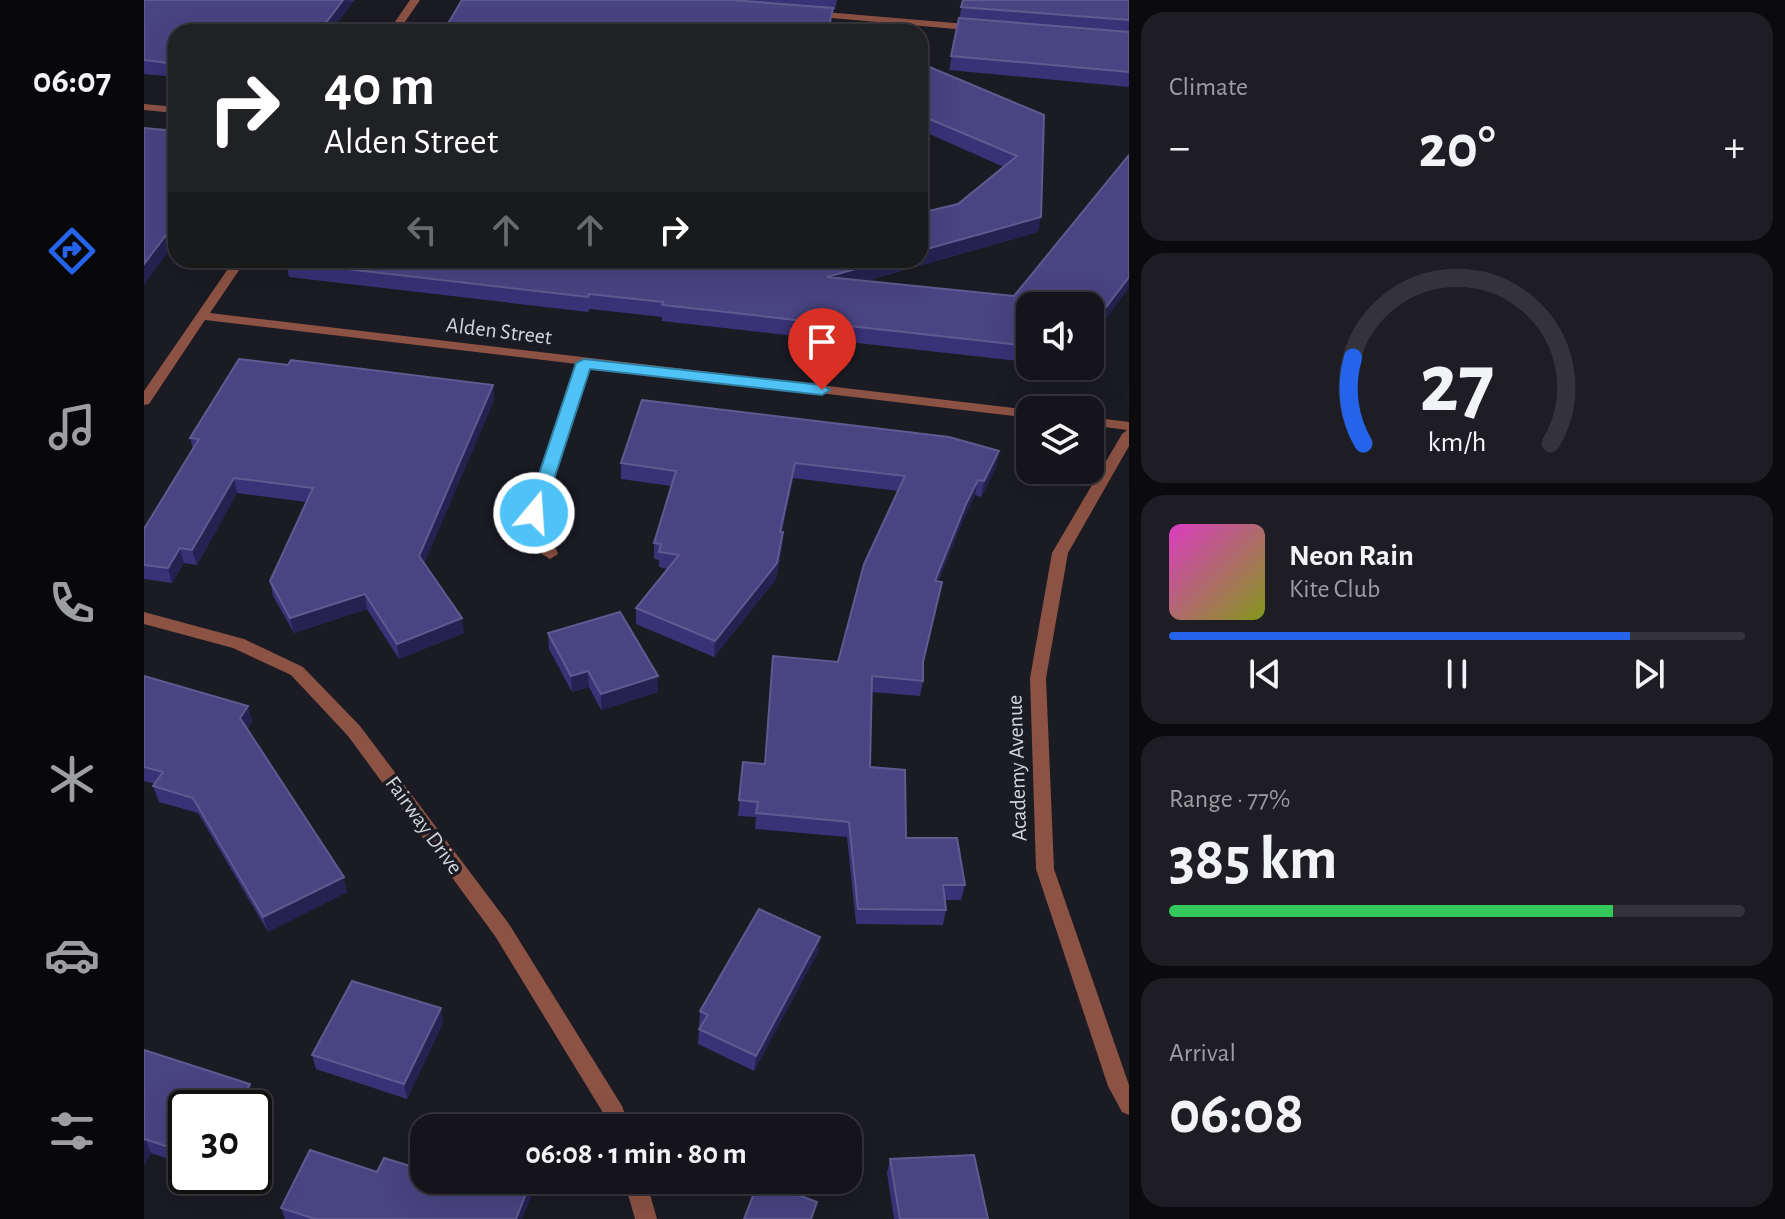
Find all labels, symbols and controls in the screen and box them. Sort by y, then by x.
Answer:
icon: right [192,56,296,160]
text: 40 m [324,59,435,115]
text: 06:07 [33,63,111,99]
text: Climate [1169,74,1248,100]
text: 20° [1418,118,1496,178]
text: Alden Street [324,124,498,160]
text: − [1169,126,1190,170]
text: + [1724,126,1745,170]
icon: left [400,208,444,252]
icon: ahead [484,208,528,252]
icon: ahead [568,208,612,252]
icon: right [652,208,696,252]
icon: directions [44,223,100,279]
map controls [1016,292,1104,484]
button: sound [1016,292,1104,380]
pin [788,308,856,390]
street label: Alden Street [445,314,553,348]
icon: arrive [800,320,844,364]
text: 27 [1419,343,1495,427]
button: layers [1016,396,1104,484]
icon: music [44,399,100,455]
text: km/h [1428,428,1486,457]
position arrow [492,471,576,555]
text: Neon Rain [1289,541,1414,571]
icon: phone [44,575,100,631]
text: Kite Club [1289,576,1380,602]
icon: previous [1243,652,1287,696]
icon: pause [1435,652,1479,696]
icon: next [1627,652,1671,696]
street label: Academy Avenue [1003,694,1031,842]
icon: climate [44,751,100,807]
street label: Fairway Drive [381,772,467,878]
text: Range · 77% [1169,786,1290,812]
text: 385 km [1169,830,1338,890]
icon: car [44,927,100,983]
text: Arrival [1169,1040,1236,1066]
text: 06:08 [1169,1084,1304,1144]
speed limit sign: 30 [168,1090,272,1194]
icon: filters [44,1103,100,1159]
text: 06:08 · 1 min · 80 m [525,1139,747,1169]

